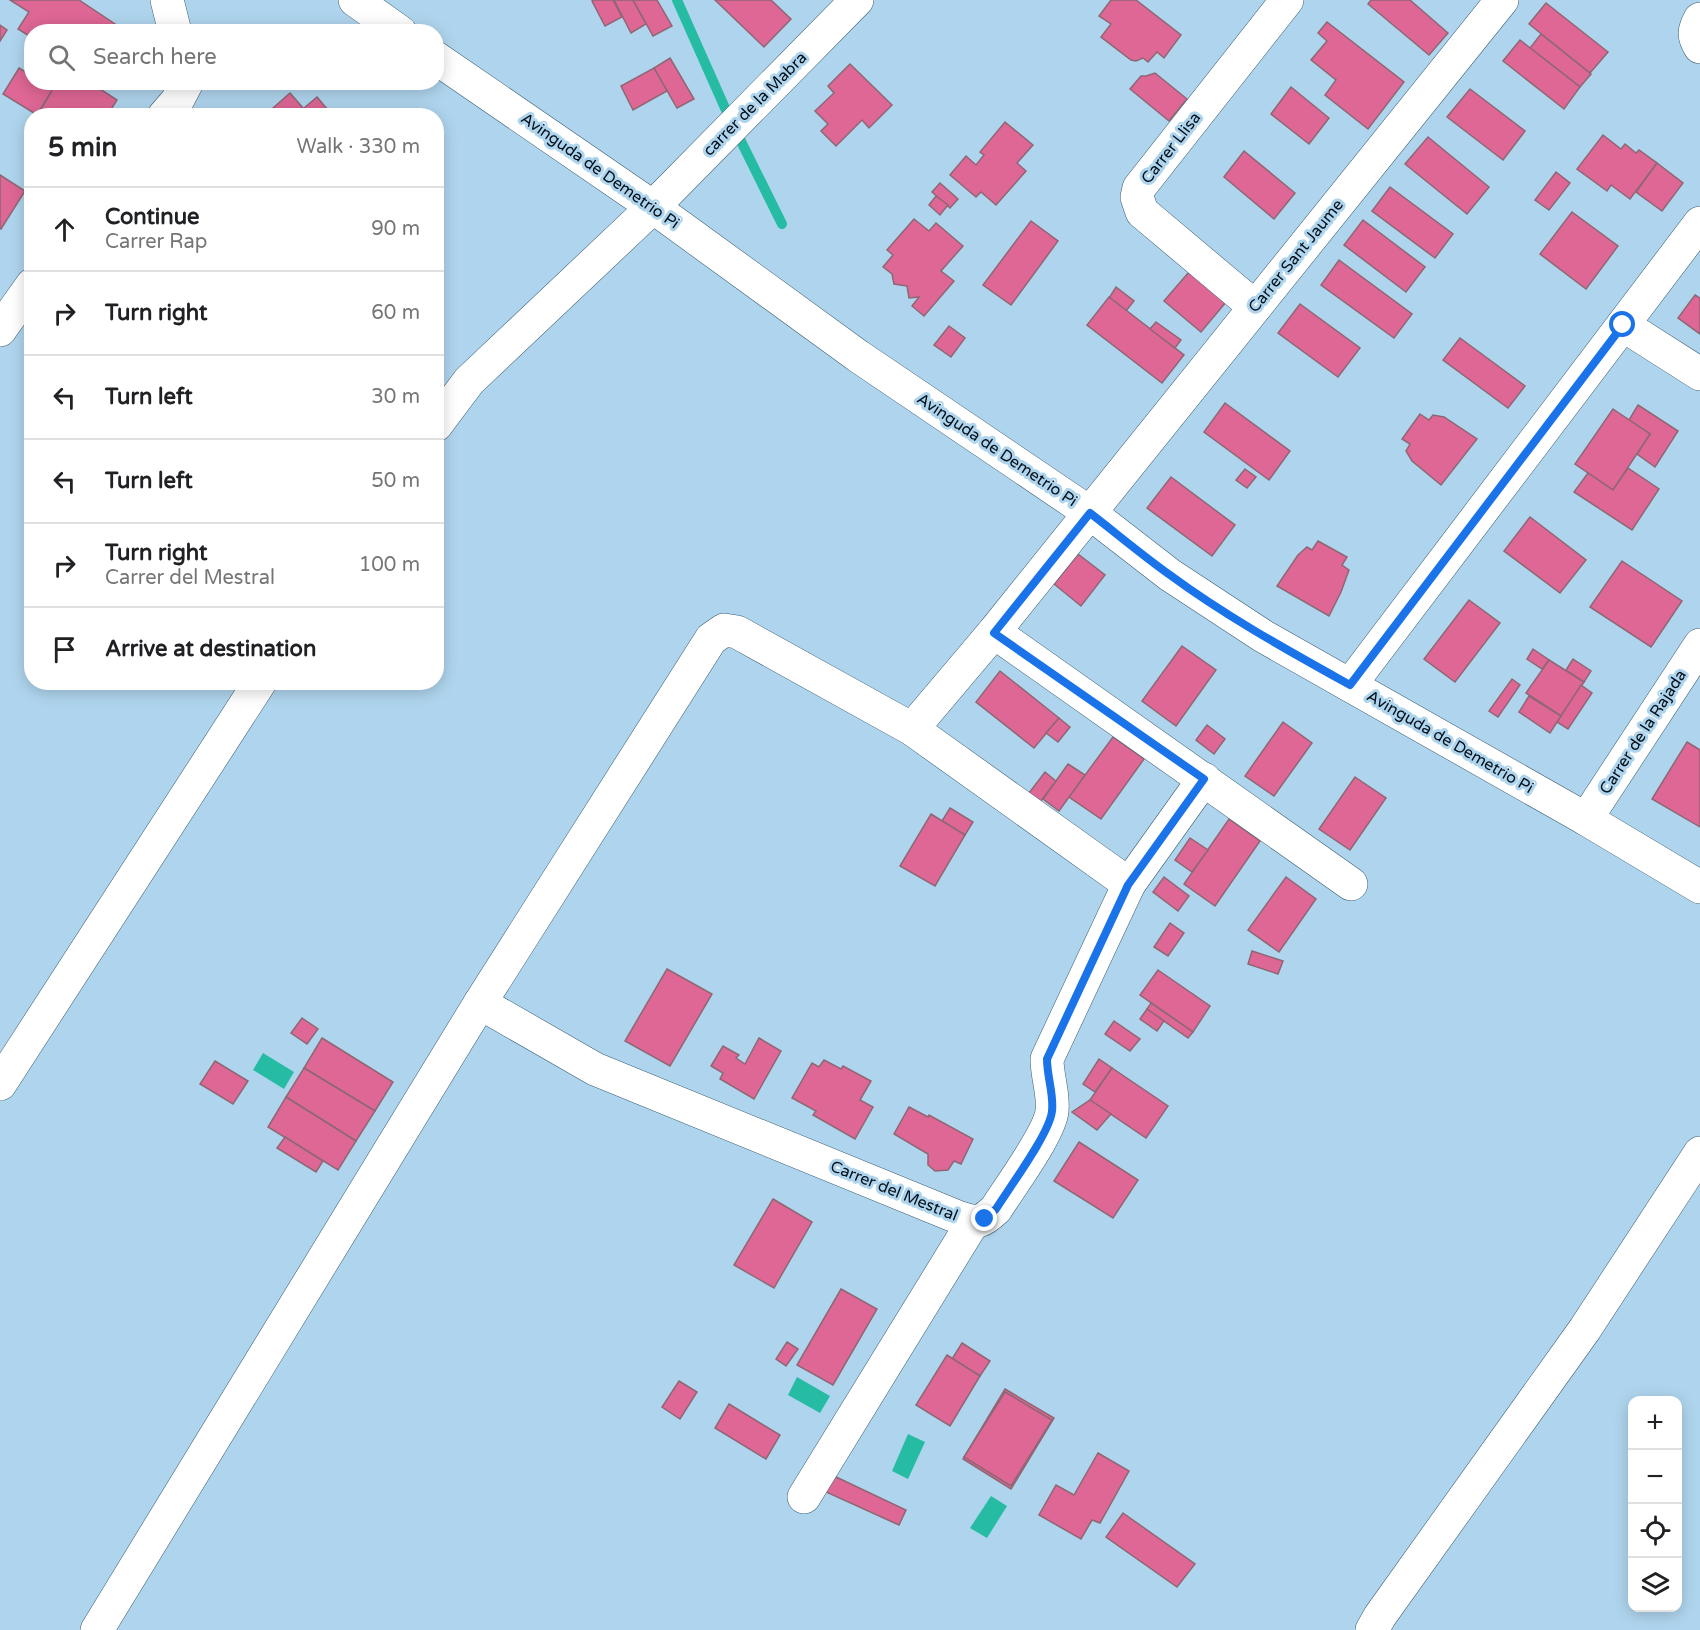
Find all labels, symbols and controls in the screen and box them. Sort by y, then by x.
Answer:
search box [24,24,444,90]
icon: search [45,41,78,74]
text: Search here [93,44,217,70]
street label: carrer de la Mabra [699,48,811,160]
street label: Carrer Llisa [1137,108,1205,188]
street label: Avinguda de Demetrio Pi [517,109,683,233]
text: 5 min [48,132,117,163]
text: Walk · 330 m [297,135,420,159]
street label: Carrer Sant Jaume [1244,195,1348,317]
text: Continue [105,204,200,230]
icon: ahead [48,213,81,246]
text: 90 m [371,217,420,241]
text: Carrer Rap [105,230,207,254]
icon: right [48,297,81,330]
text: Turn right [105,300,207,326]
text: 60 m [371,301,420,325]
route start [1609,311,1635,337]
icon: left [48,381,81,414]
text: Turn left [105,384,193,410]
text: 30 m [371,385,420,409]
street label: Avinguda de Demetrio Pi [913,389,1081,511]
icon: left [48,465,81,498]
text: Turn left [105,468,193,494]
text: 50 m [371,469,420,493]
text: Turn right [105,540,207,566]
icon: right [48,549,81,582]
text: 100 m [359,553,420,577]
text: Carrer del Mestral [105,566,275,590]
icon: arrive [48,633,81,666]
text: Arrive at destination [105,636,316,662]
street label: Carrer de la Rajada [1595,666,1691,798]
street label: Avinguda de Demetrio Pi [1363,686,1537,798]
street label: Carrer del Mestral [827,1156,961,1226]
route end [971,1205,997,1231]
map controls [1628,1396,1682,1612]
button: + [1628,1396,1682,1450]
button: − [1628,1450,1682,1504]
button: locate [1628,1504,1682,1558]
button: layers [1628,1558,1682,1612]

